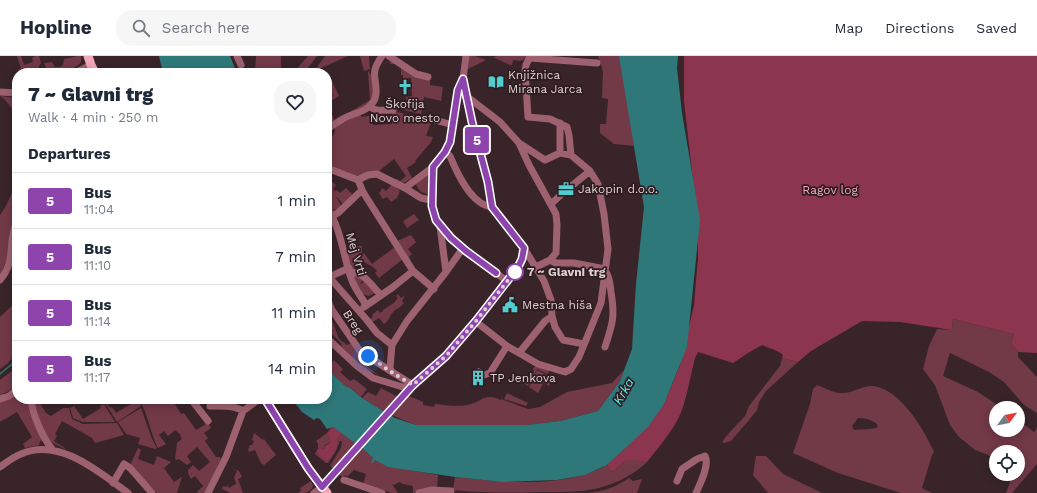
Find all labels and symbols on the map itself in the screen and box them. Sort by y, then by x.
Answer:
place label: Knjižnica Mirana Jarca [508,68,583,96]
library icon: Knjižnica Mirana Jarca [487,73,505,91]
church icon: Škofija Novo mesto [396,78,414,96]
place label: Škofija Novo mesto [370,97,440,125]
line badge: 5 [464,127,490,153]
office icon: Jakopin d.o.o. [557,180,575,198]
place label: Jakopin d.o.o. [578,182,658,196]
park label: Ragov log [802,183,858,197]
street label: Mej Vrti [343,231,369,277]
marker: 7 ~ Glavni trg [506,263,524,281]
place label: 7 ~ Glavni trg [527,265,606,279]
public building icon: Mestna hiša [501,296,519,314]
place label: Mestna hiša [522,298,592,312]
street label: Breg [340,307,366,337]
your location [358,346,378,366]
building icon: TP Jenkova [469,369,487,387]
place label: TP Jenkova [490,371,556,385]
water label: Krka [610,375,637,407]
north arrow [989,401,1025,437]

